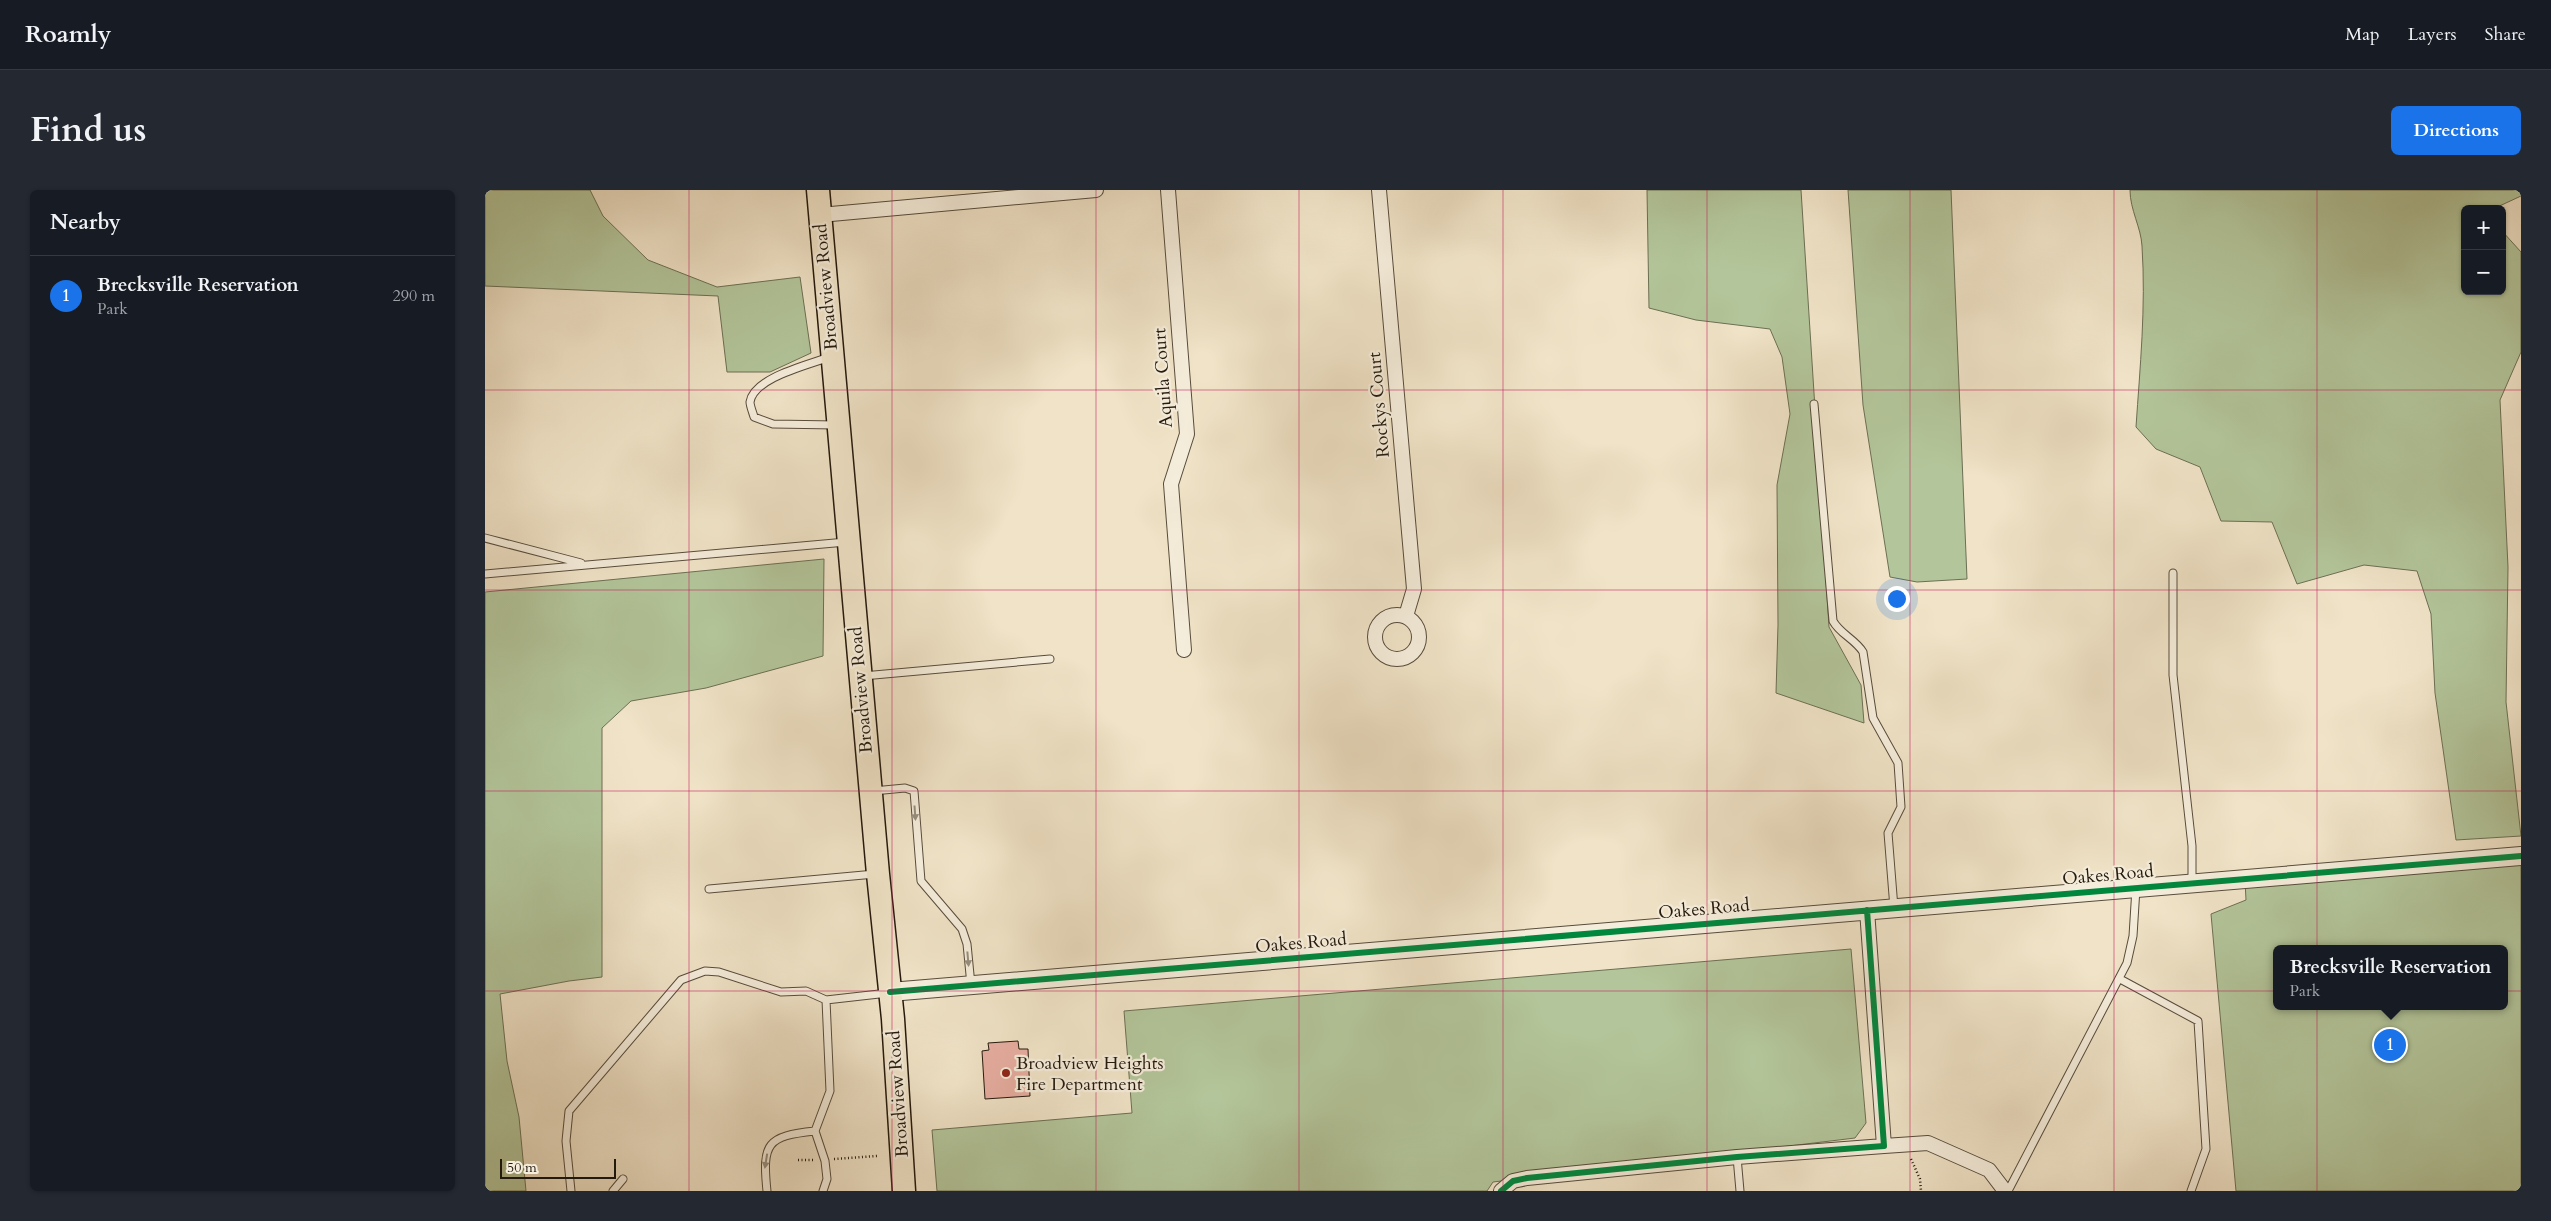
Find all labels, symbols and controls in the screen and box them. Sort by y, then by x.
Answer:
text: Roamly [25,18,111,51]
text: Map [2345,22,2380,47]
text: Layers [2408,22,2457,47]
text: Share [2485,22,2526,47]
text: Find us [30,106,146,154]
button: Directions [2391,106,2521,155]
map controls [2461,205,2506,295]
button: + [2461,205,2506,250]
text: Nearby [50,208,121,237]
street label: Broadview Road [808,222,844,351]
button: − [2461,250,2506,295]
text: Brecksville Reservation [97,272,299,298]
text: 1 [62,285,70,307]
text: 290 m [393,285,435,307]
text: Park [97,298,128,320]
street label: Aquila Court [1147,327,1179,429]
street label: Rockys Court [1362,351,1396,459]
your location [1884,586,1910,612]
street label: Broadview Road [843,625,879,754]
one-way arrow [911,805,919,821]
street label: Oakes Road [2061,859,2155,891]
street label: Oakes Road [1657,893,1751,925]
street label: Oakes Road [1254,927,1348,959]
popup [2273,945,2508,1010]
one-way arrow [964,951,972,967]
text: Brecksville Reservation [2290,954,2491,980]
text: Park [2290,980,2320,1002]
pin: 1 [2374,1026,2406,1064]
street label: Broadview Road [881,1029,915,1158]
place label: Broadview Heights Fire Department [1016,1051,1163,1097]
marker: Broadview Heights Fire Department [1000,1067,1012,1079]
one-way arrow [762,1153,770,1169]
scale bar [500,1156,616,1179]
text: 50 m [507,1158,537,1177]

